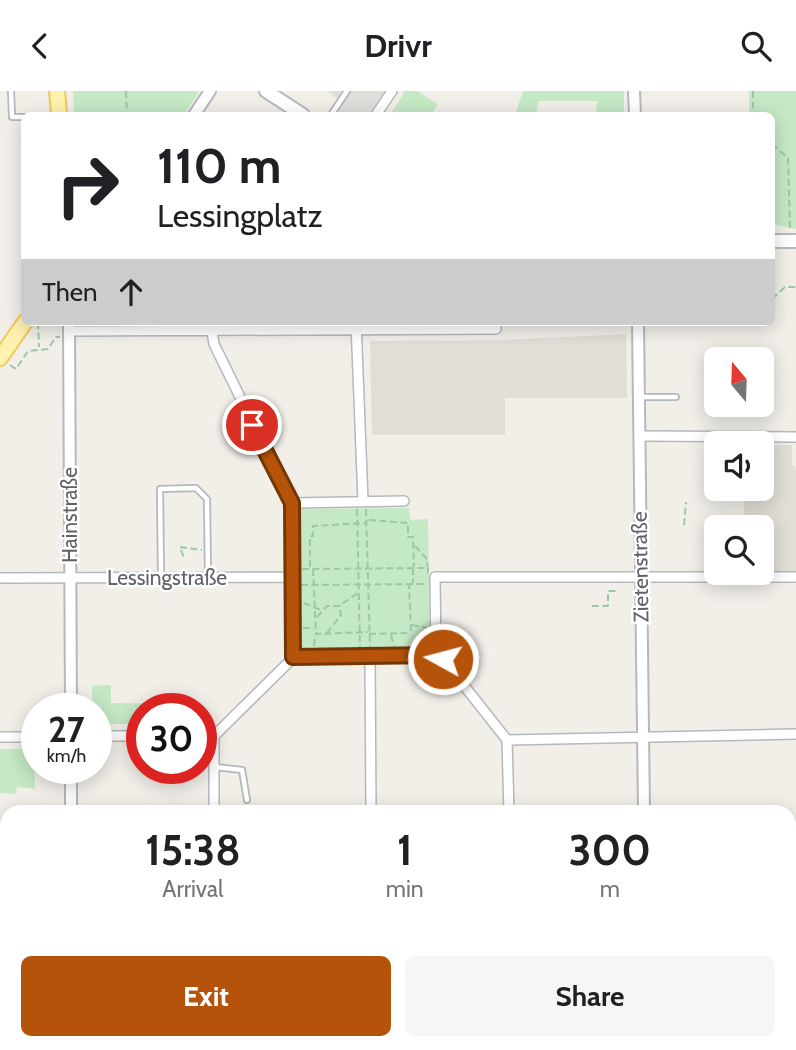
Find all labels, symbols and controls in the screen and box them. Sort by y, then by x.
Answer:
text: Drivr [364,26,432,65]
icon: back [21,27,59,65]
icon: search [737,27,775,65]
text: 110 m [157,136,281,195]
icon: right [42,140,133,231]
text: Lessingplatz [157,196,322,235]
icon: ahead [112,273,150,311]
text: Then [42,276,98,308]
north arrow [704,347,774,417]
map controls [704,347,774,585]
pin [222,395,282,455]
icon: arrive [233,406,271,444]
button: sound [704,431,774,501]
street label: Hainstraße [57,467,82,563]
street label: Zietenstraße [627,511,653,623]
button: search [704,515,774,585]
street label: Lessingstraße [107,565,227,590]
position arrow [406,622,480,696]
speed limit sign: 30 [126,693,217,784]
text: 27 [48,708,85,751]
text: km/h [47,745,86,767]
text: 15:38 [145,824,241,876]
text: 1 [397,824,412,876]
text: 300 [569,824,651,876]
text: Arrival [162,875,224,903]
text: min [386,875,424,903]
text: m [600,875,620,903]
button: Exit [21,956,391,1036]
button: Share [405,956,775,1036]

